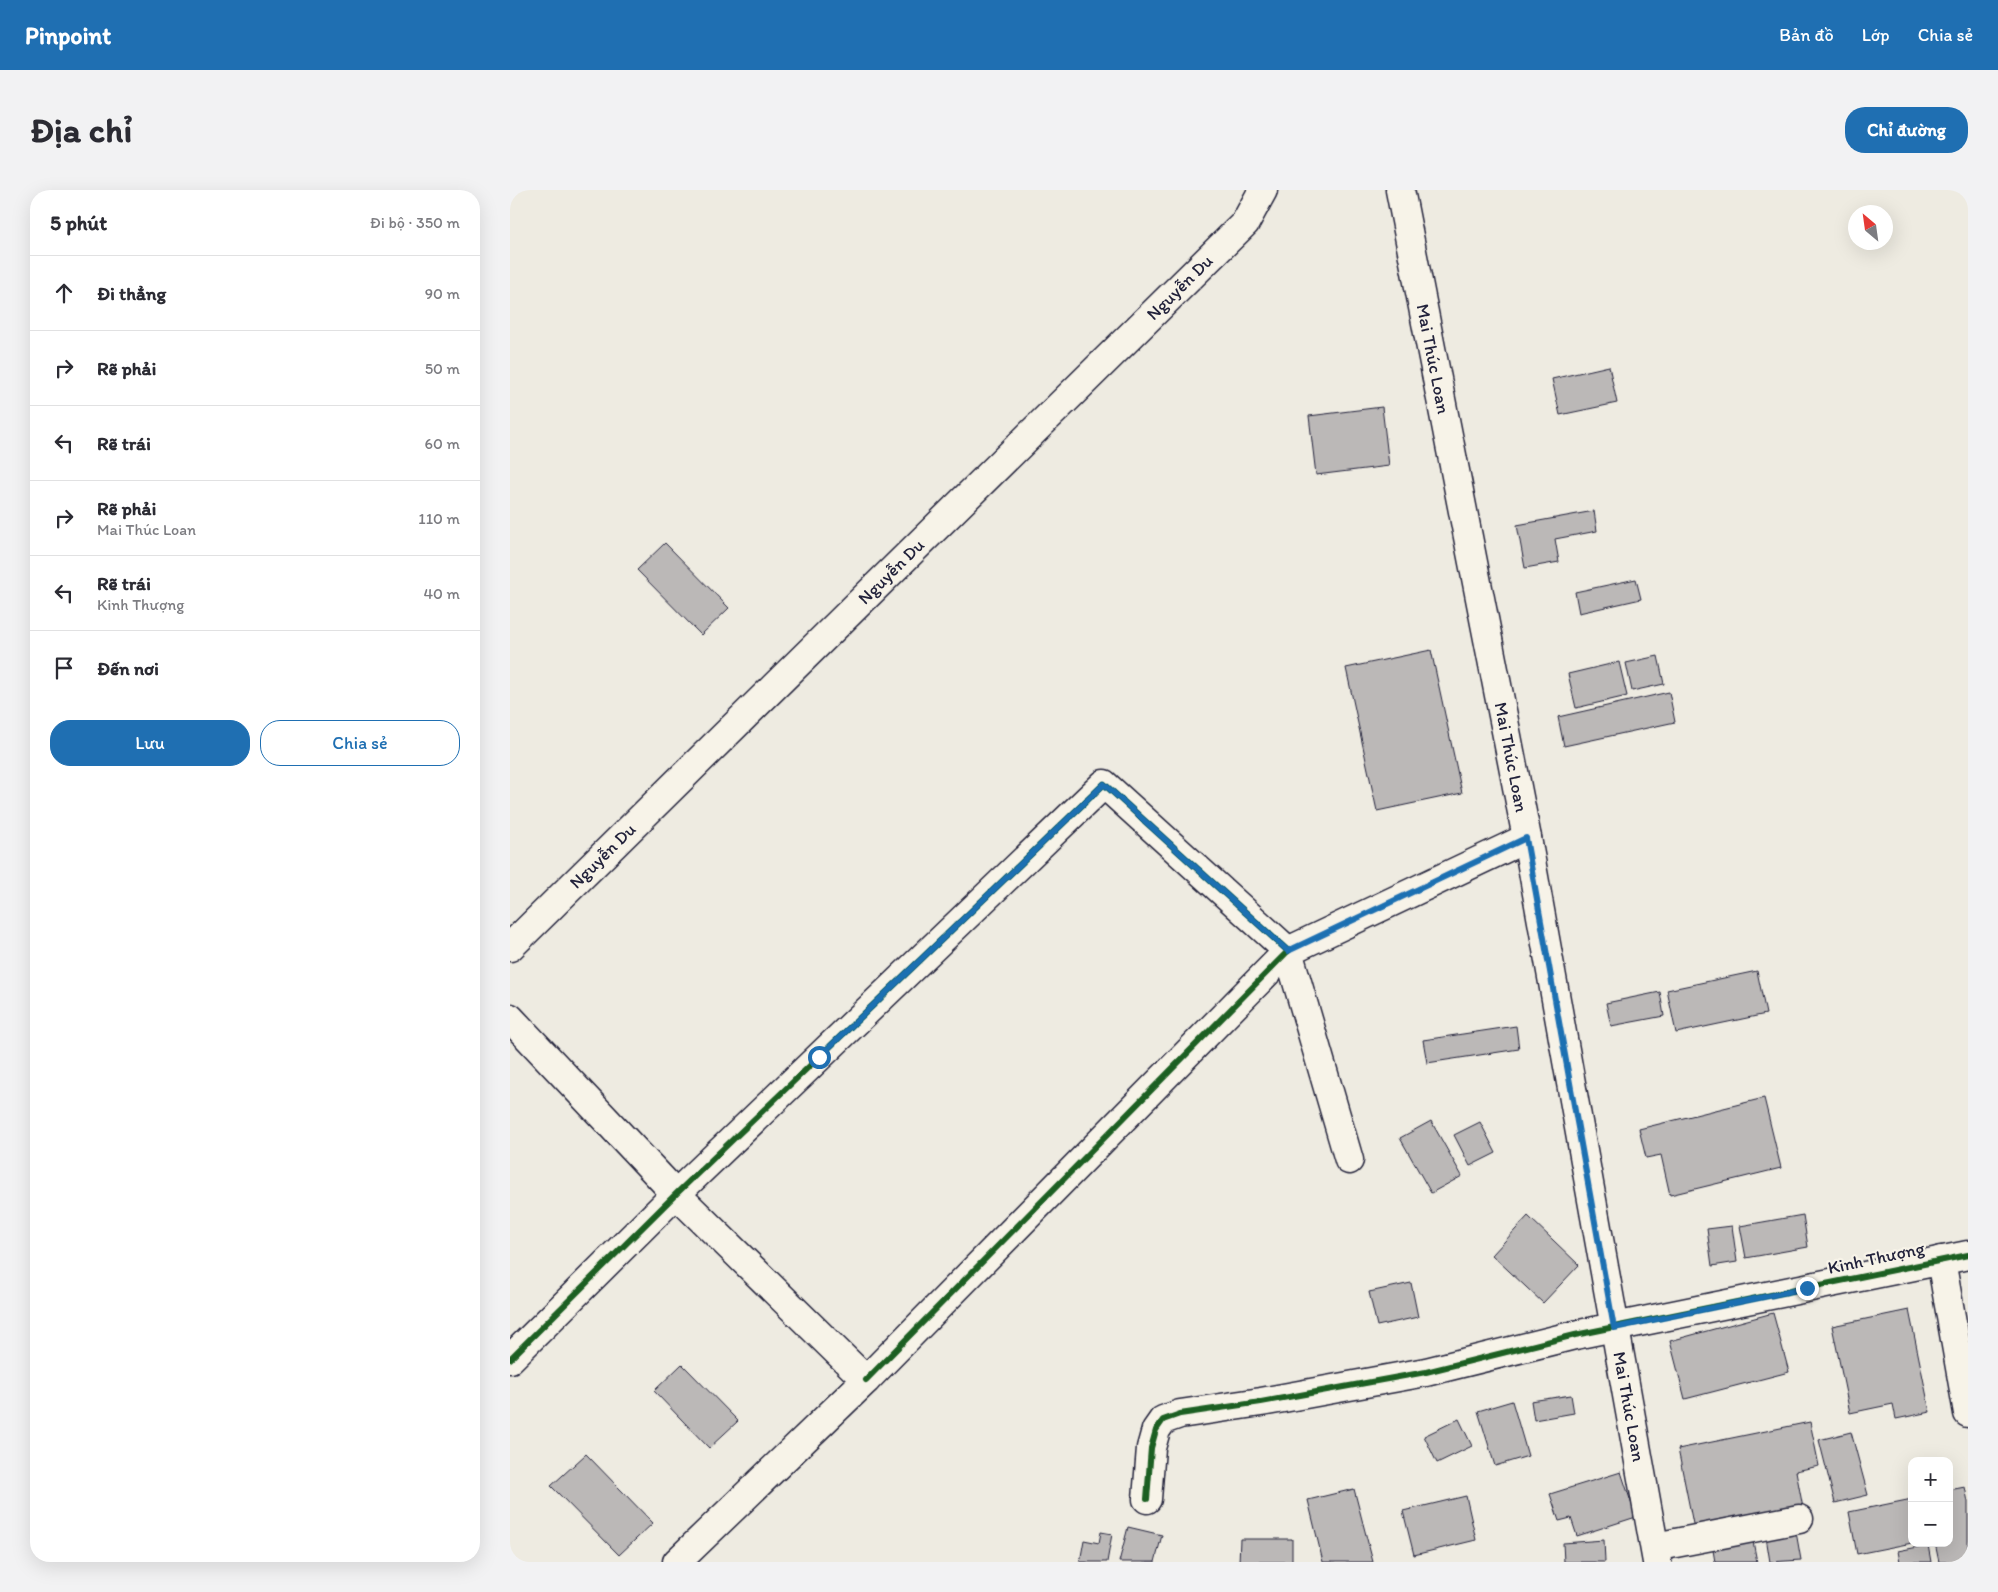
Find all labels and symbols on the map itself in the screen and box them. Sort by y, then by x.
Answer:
north arrow [1848,205,1893,250]
street label: Nguyễn Du [1142,250,1218,325]
street label: Mai Thúc Loan [1412,302,1455,416]
street label: Nguyễn Du [853,534,929,609]
street label: Mai Thúc Loan [1490,700,1533,814]
street label: Nguyễn Du [565,818,640,893]
route start [808,1046,831,1069]
street label: Kinh Thượng [1826,1237,1927,1279]
route end [1796,1277,1819,1300]
street label: Mai Thúc Loan [1608,1350,1650,1463]

